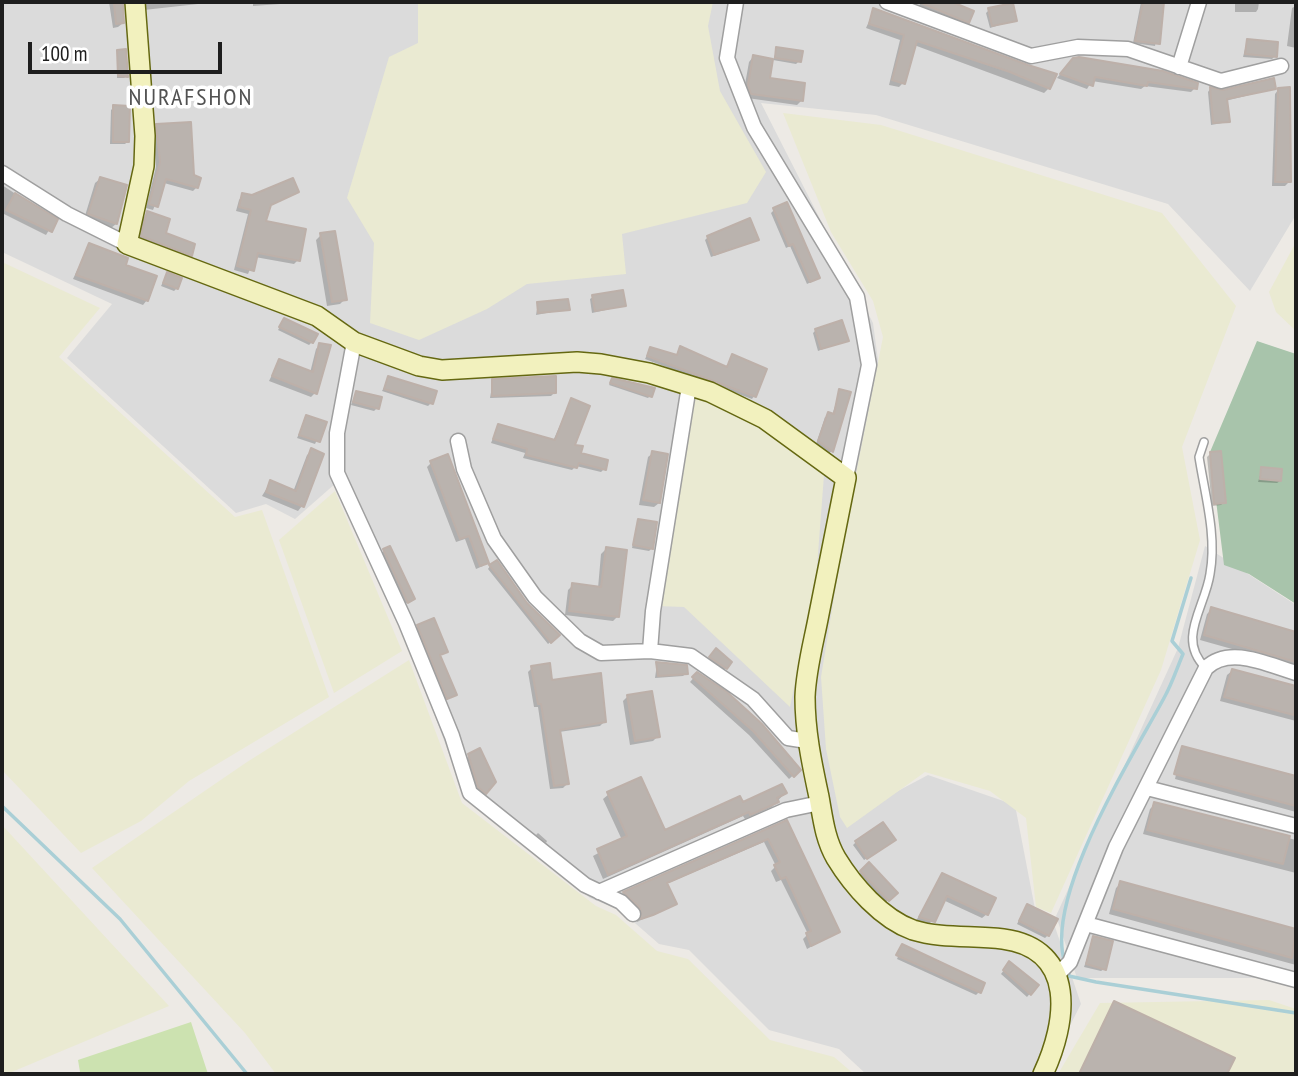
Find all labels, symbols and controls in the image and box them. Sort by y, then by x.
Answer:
scale bar [32,28,226,72]
text: 100 m [41,40,87,67]
district label: NURAFSHON [130,84,252,112]

